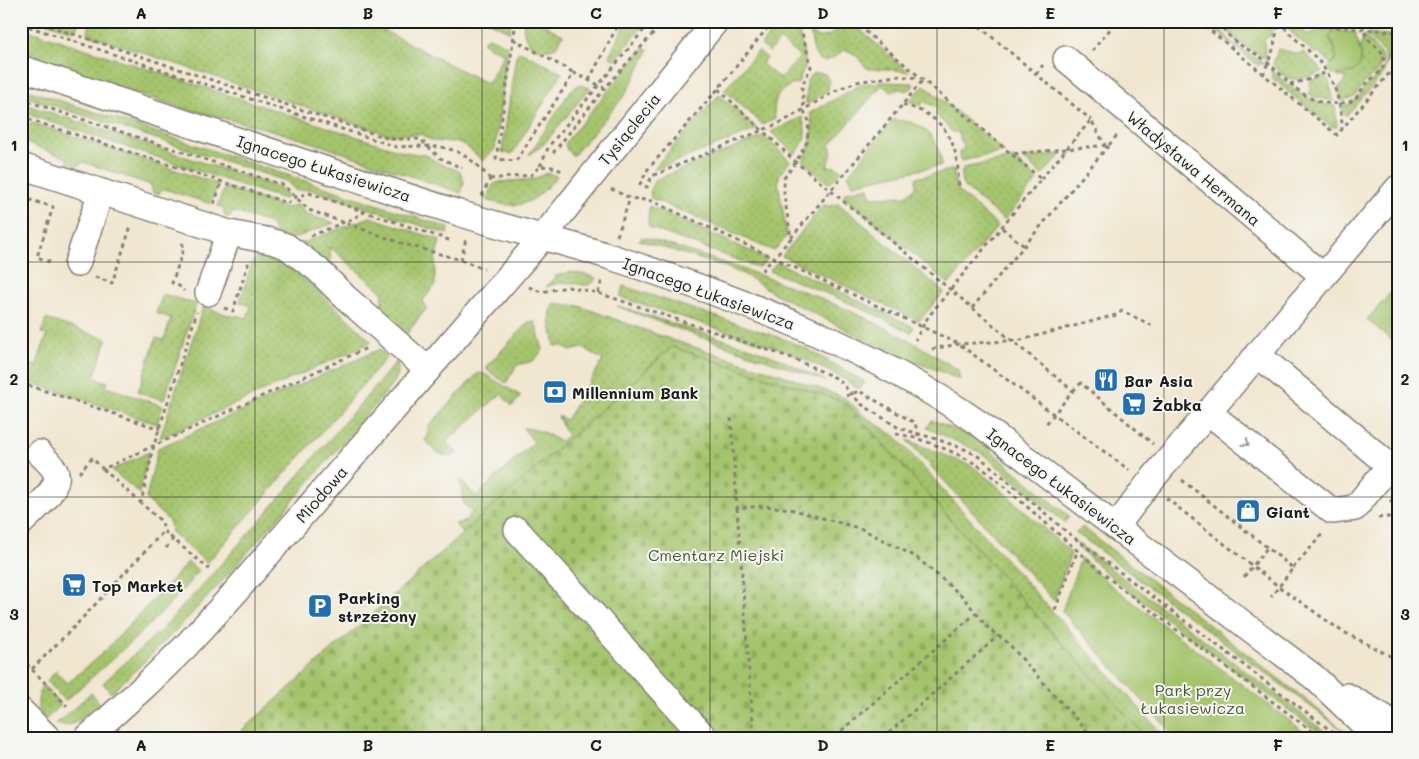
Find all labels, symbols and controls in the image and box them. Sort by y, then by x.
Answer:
text: A [135,2,147,23]
text: B [363,2,373,23]
text: C [590,2,602,23]
text: D [817,2,829,23]
text: E [1045,2,1055,23]
text: F [1273,2,1283,23]
street label: Tysiąclecia [593,88,665,170]
street label: Władysława Hermana [1123,106,1265,230]
street label: Ignacego Łukasiewicza [234,130,414,206]
text: 1 [10,134,18,155]
text: 1 [1401,134,1409,155]
street label: Ignacego Łukasiewicza [620,252,798,334]
restaurant icon: Bar Asia [1093,367,1119,393]
text: 2 [10,368,19,389]
text: 2 [1401,368,1410,389]
place label: Bar Asia [1124,370,1193,391]
bank icon: Millennium Bank [542,379,568,405]
place label: Millennium Bank [572,382,698,403]
supermarket icon: Żabka [1121,391,1147,417]
place label: Żabka [1152,394,1202,415]
street label: Ignacego Łukasiewicza [983,423,1141,549]
one-way arrow [1241,437,1250,446]
street label: Miodowa [290,461,352,527]
shop icon: Giant [1235,498,1261,524]
place label: Giant [1266,501,1310,522]
park label: Cmentarz Miejski [648,544,784,565]
supermarket icon: Top Market [61,572,87,598]
place label: Top Market [92,575,183,596]
place label: Parking strzeżony [338,587,417,626]
parking icon: Parking strzeżony [307,593,333,619]
text: 3 [9,603,19,624]
text: 3 [1400,603,1410,624]
park label: Park przy Łukasiewicza [1141,679,1245,718]
text: A [135,734,147,755]
text: B [363,734,373,755]
text: C [590,734,602,755]
text: D [817,734,829,755]
text: E [1045,734,1055,755]
text: F [1273,734,1283,755]

